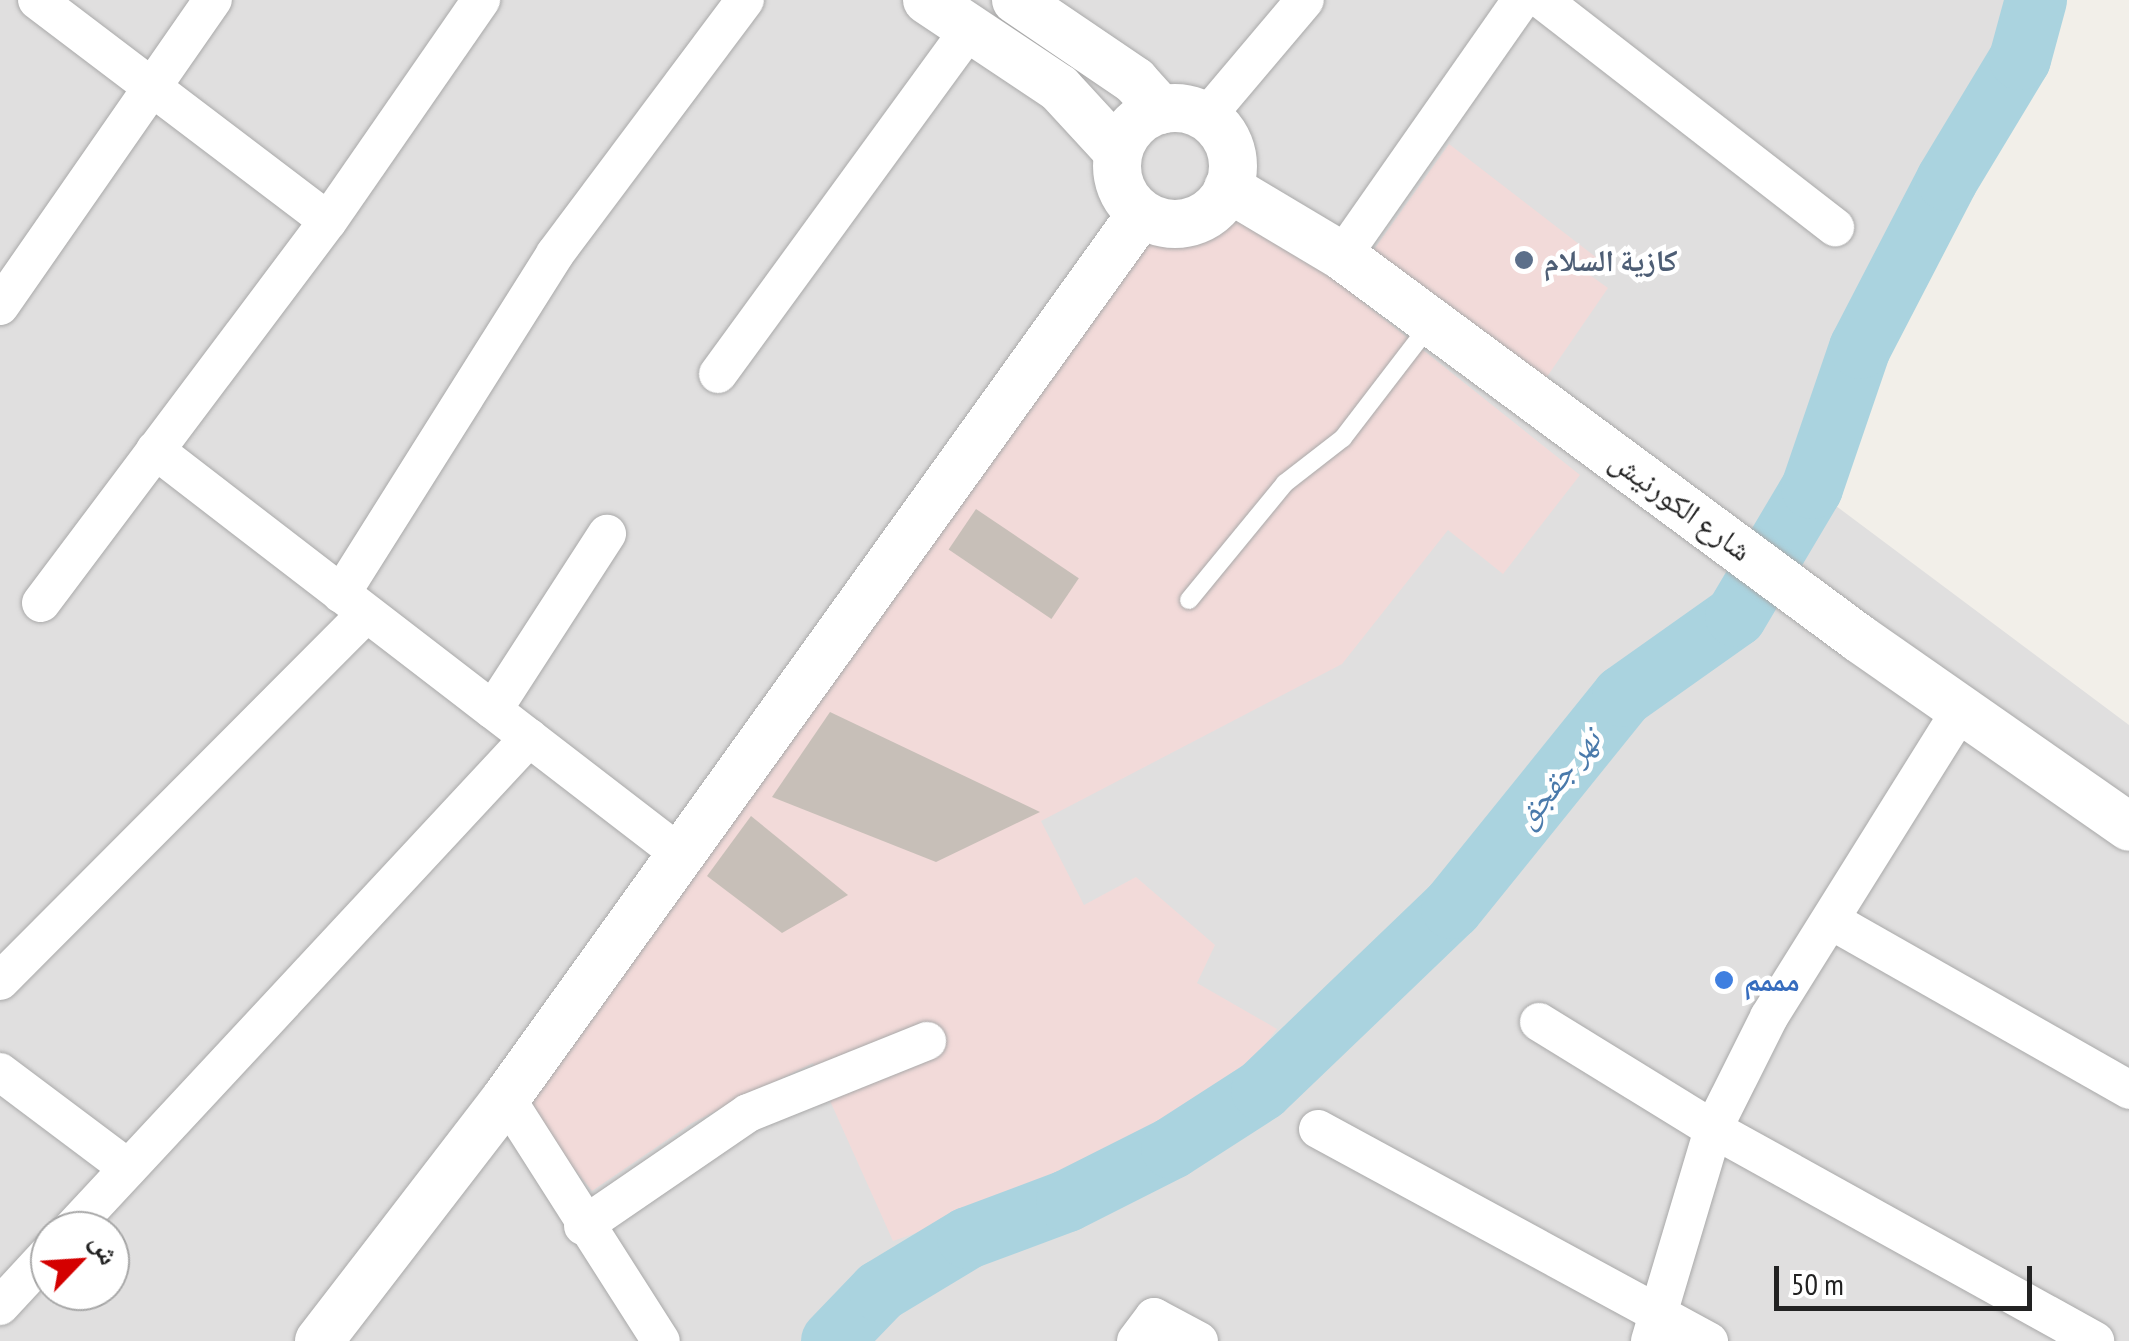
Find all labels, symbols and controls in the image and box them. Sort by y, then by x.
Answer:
place label: كازية السلام [1544,242,1678,278]
marker: كازية السلام [1513,249,1535,271]
street label: شارع الكورنيش [1603,442,1759,568]
water label: نهر جقجق [1506,721,1608,835]
place label: مممم [1744,962,1800,998]
marker: مممم [1713,969,1735,991]
north arrow [30,1211,130,1311]
text: ش [83,1228,129,1270]
scale bar [1779,1246,2036,1308]
text: 50 m [1791,1264,1844,1303]

